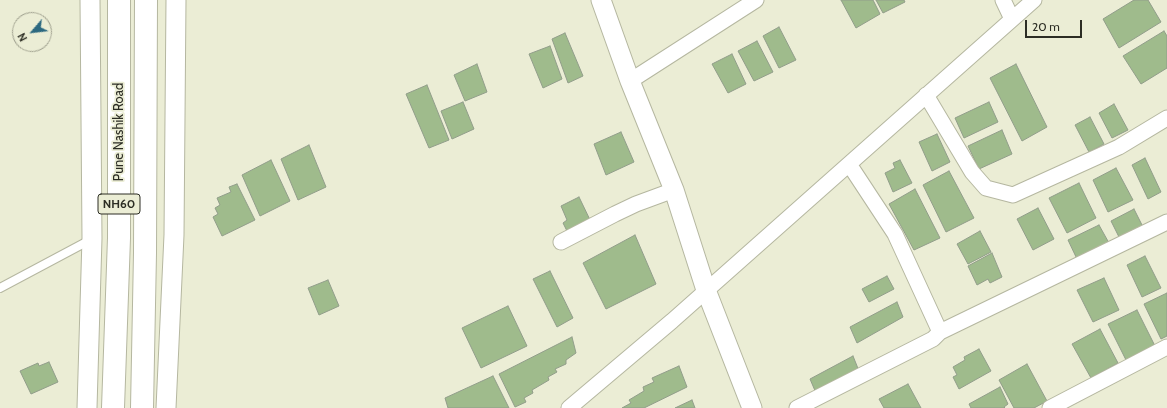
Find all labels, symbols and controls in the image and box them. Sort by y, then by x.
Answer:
north arrow [12,12,52,52]
scale bar [1027,12,1084,38]
text: 20 m [1032,19,1060,34]
text: N [14,30,30,44]
street label: Pune Nashik Road [111,83,127,181]
road number: NH60 [98,194,140,214]

